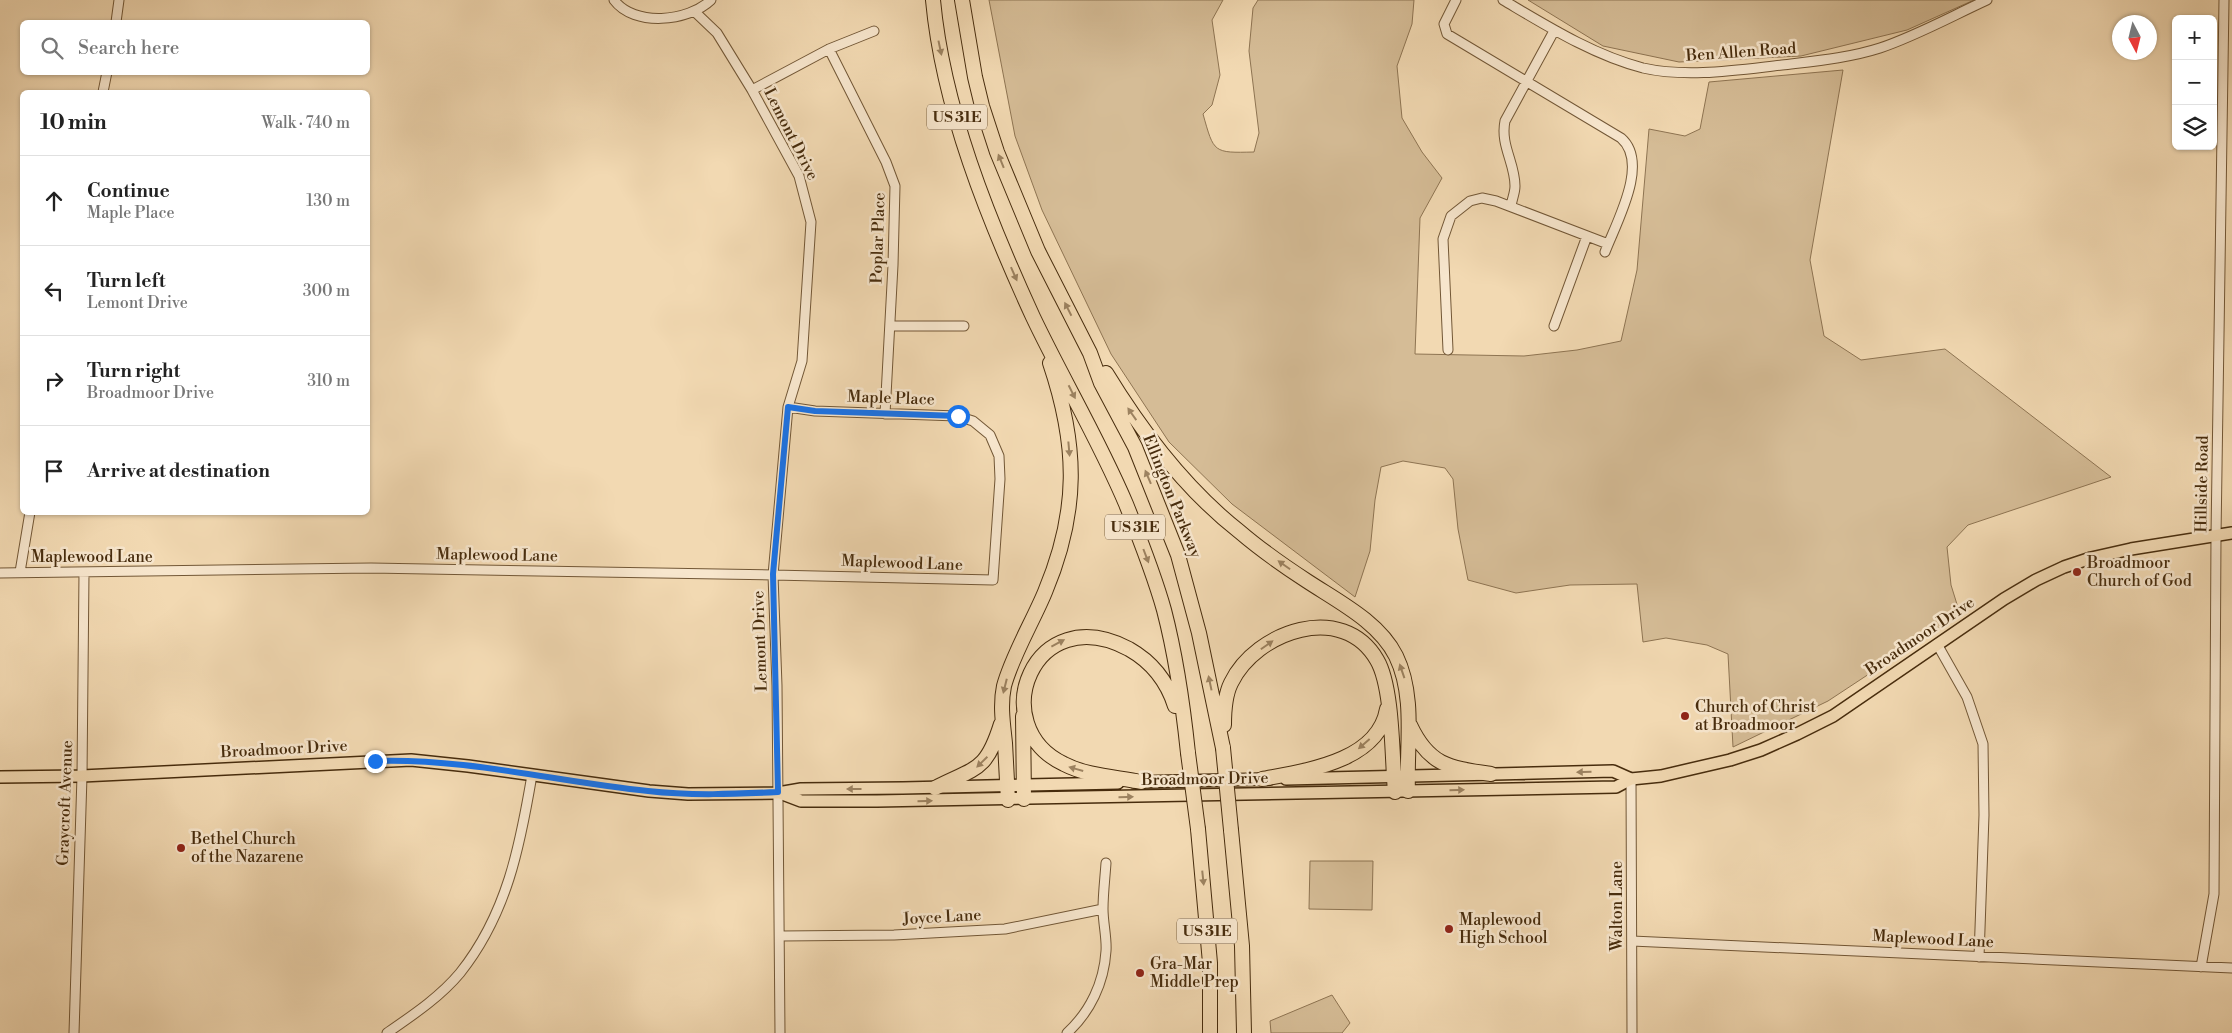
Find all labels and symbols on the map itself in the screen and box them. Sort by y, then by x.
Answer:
north arrow [2112,15,2157,60]
street label: Ben Allen Road [1684,38,1797,66]
one-way arrow [937,41,945,57]
street label: Lemont Drive [759,84,823,184]
road number: US 31E [927,104,987,130]
one-way arrow [997,153,1005,168]
street label: Poplar Place [866,192,890,284]
one-way arrow [1011,267,1019,281]
one-way arrow [1064,302,1072,316]
one-way arrow [1068,385,1076,399]
street label: Maple Place [847,386,935,410]
route start [947,405,970,428]
one-way arrow [1127,407,1137,421]
street label: Ellington Parkway [1138,431,1206,561]
street label: Hillside Road [2191,435,2213,533]
one-way arrow [1066,441,1074,457]
one-way arrow [1143,470,1151,484]
road number: US 31E [1105,514,1165,540]
street label: Maplewood Lane [436,544,558,566]
street label: Maplewood Lane [31,547,153,567]
one-way arrow [1142,549,1150,564]
street label: Maplewood Lane [841,551,963,575]
place label: Broadmoor Church of God [2086,553,2192,591]
one-way arrow [1277,560,1290,570]
marker: Broadmoor Church of God [2071,566,2083,578]
street label: Lemont Drive [748,590,772,692]
street label: Broadmoor Drive [1861,592,1978,680]
one-way arrow [1051,639,1064,648]
one-way arrow [1260,640,1273,650]
one-way arrow [1397,664,1405,679]
one-way arrow [1206,675,1214,690]
one-way arrow [1001,679,1009,694]
place label: Church of Christ at Broadmoor [1695,697,1816,735]
marker: Church of Christ at Broadmoor [1679,710,1691,722]
street label: Broadmoor Drive [219,736,348,762]
one-way arrow [1359,738,1371,750]
street label: Graycroft Avenue [53,740,77,866]
route end [364,750,387,773]
one-way arrow [976,756,988,768]
one-way arrow [1069,764,1084,772]
street label: Broadmoor Drive [1140,768,1269,790]
one-way arrow [1575,768,1591,776]
one-way arrow [846,785,862,793]
one-way arrow [1449,786,1465,794]
one-way arrow [1118,793,1134,801]
one-way arrow [917,796,933,804]
place label: Bethel Church of the Nazarene [190,829,304,867]
marker: Bethel Church of the Nazarene [175,842,187,854]
street label: Walton Lane [1607,861,1627,952]
one-way arrow [1199,870,1207,886]
street label: Joyce Lane [901,905,982,929]
place label: Maplewood High School [1459,910,1548,948]
road number: US 31E [1177,918,1237,944]
marker: Maplewood High School [1443,923,1455,935]
street label: Maplewood Lane [1872,926,1994,952]
place label: Gra-Mar Middle Prep [1150,954,1239,992]
marker: Gra-Mar Middle Prep [1134,967,1146,979]

